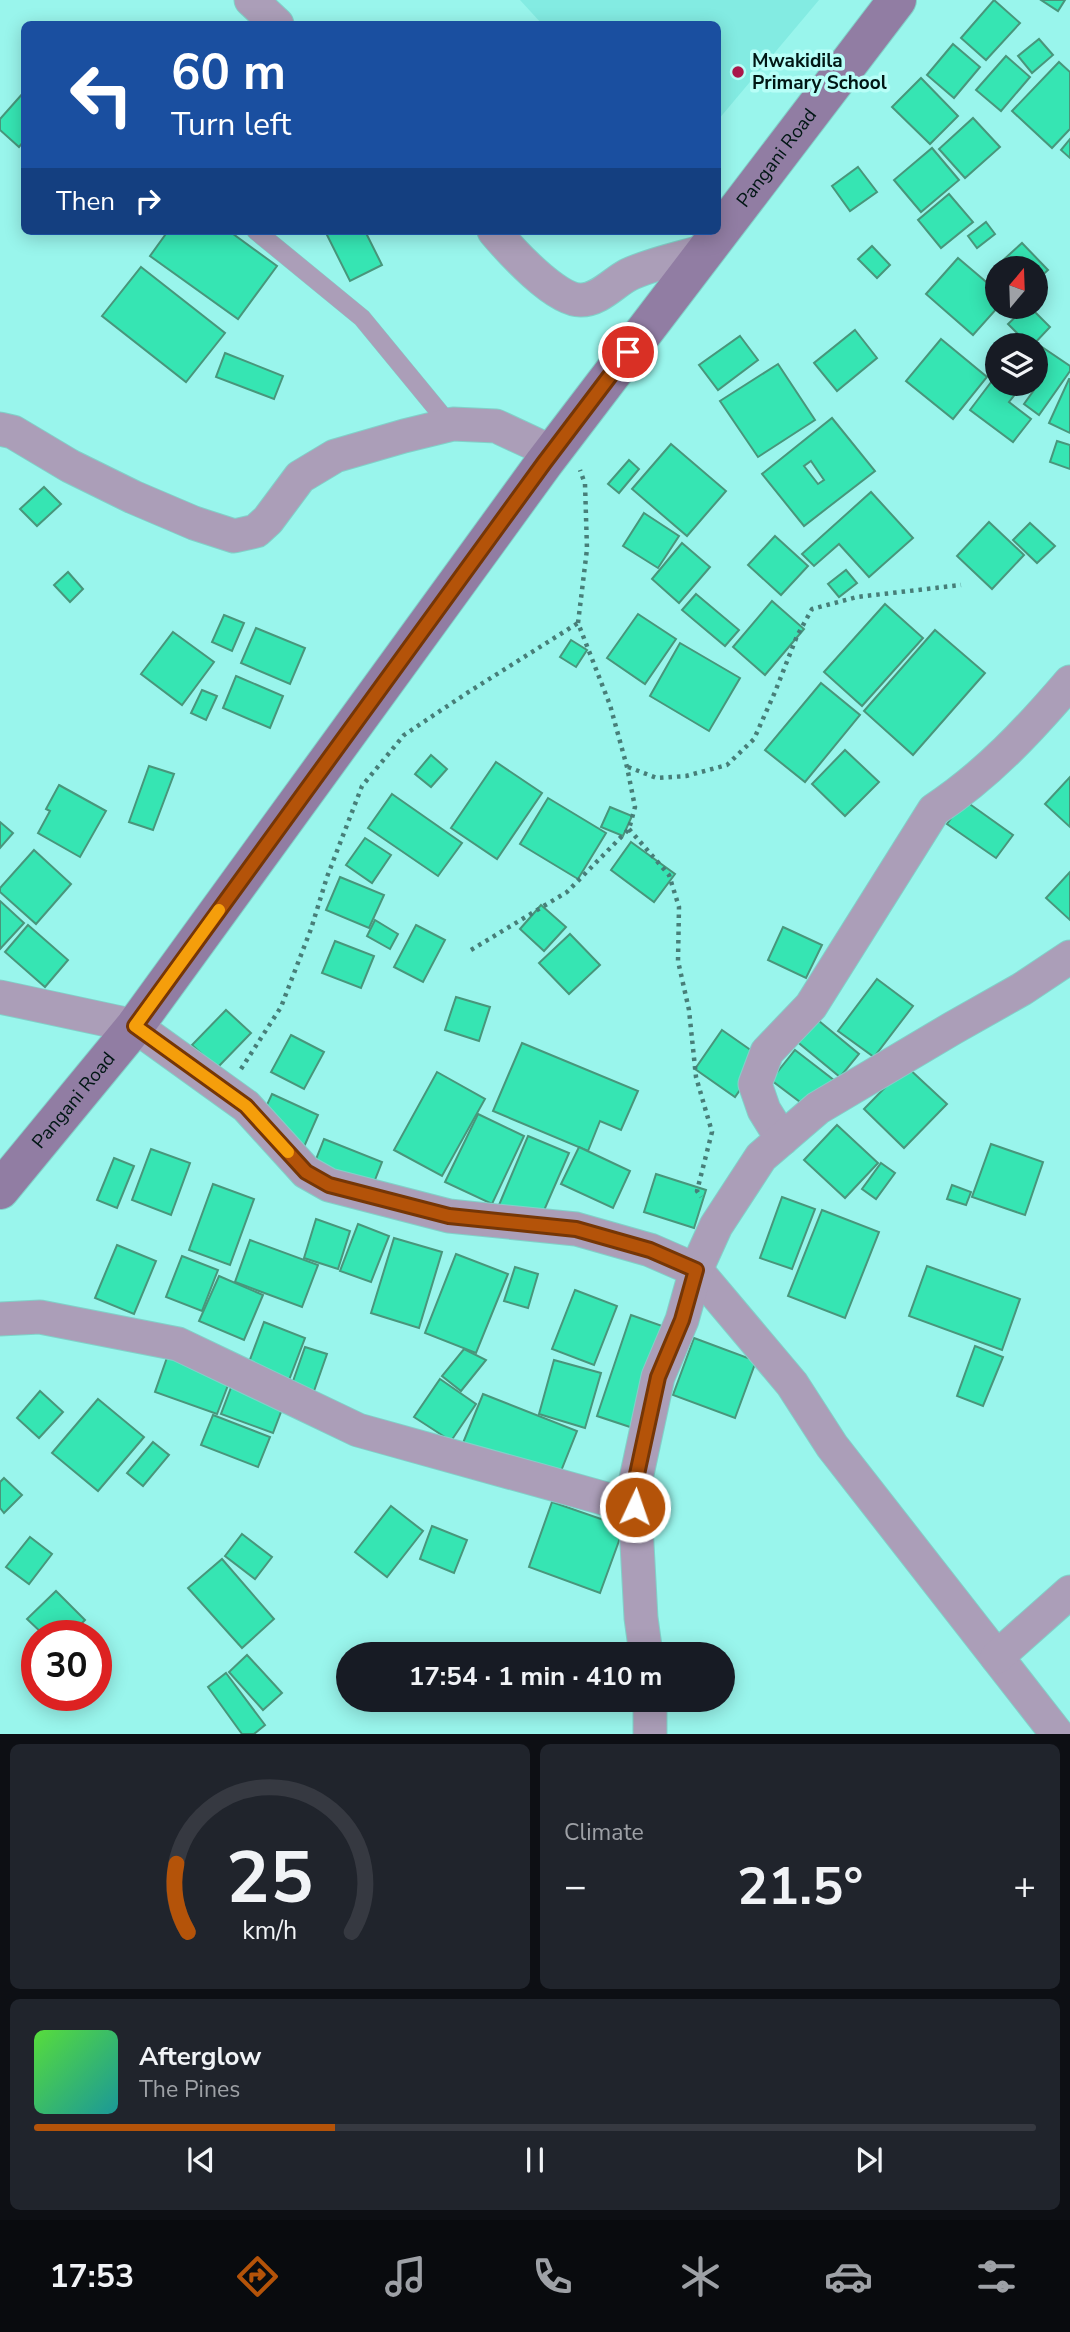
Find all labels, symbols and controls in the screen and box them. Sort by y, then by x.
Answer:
text: 60 m [171,39,286,106]
place label: Mwakidila Primary School [752,48,887,96]
icon: left [56,49,147,140]
marker: Mwakidila Primary School [730,64,746,80]
text: Turn left [171,103,291,146]
street label: Pangani Road [731,103,823,213]
icon: right [129,182,167,220]
text: Then [56,184,115,219]
north arrow [985,256,1048,318]
map controls [985,256,1048,396]
pin [598,322,658,382]
icon: arrive [609,333,647,371]
button: layers [985,333,1048,396]
street label: Pangani Road [26,1047,121,1154]
position arrow [598,1470,672,1544]
speed limit sign: 30 [21,1620,112,1711]
text: 17:54 · 1 min · 410 m [409,1659,662,1694]
text: Climate [564,1817,644,1848]
text: 25 [226,1829,314,1929]
text: 21.5° [737,1851,863,1922]
text: − [564,1861,587,1912]
text: + [1013,1861,1036,1912]
text: km/h [242,1914,298,1948]
text: Afterglow [139,2039,262,2074]
text: The Pines [139,2074,240,2105]
icon: previous [182,2141,220,2179]
icon: pause [516,2141,554,2179]
icon: next [850,2141,888,2179]
icon: directions [233,2252,282,2301]
icon: music [381,2252,430,2301]
icon: phone [528,2252,577,2301]
icon: climate [676,2252,725,2301]
icon: car [824,2252,873,2301]
icon: filters [972,2252,1021,2301]
text: 17:53 [49,2255,134,2298]

